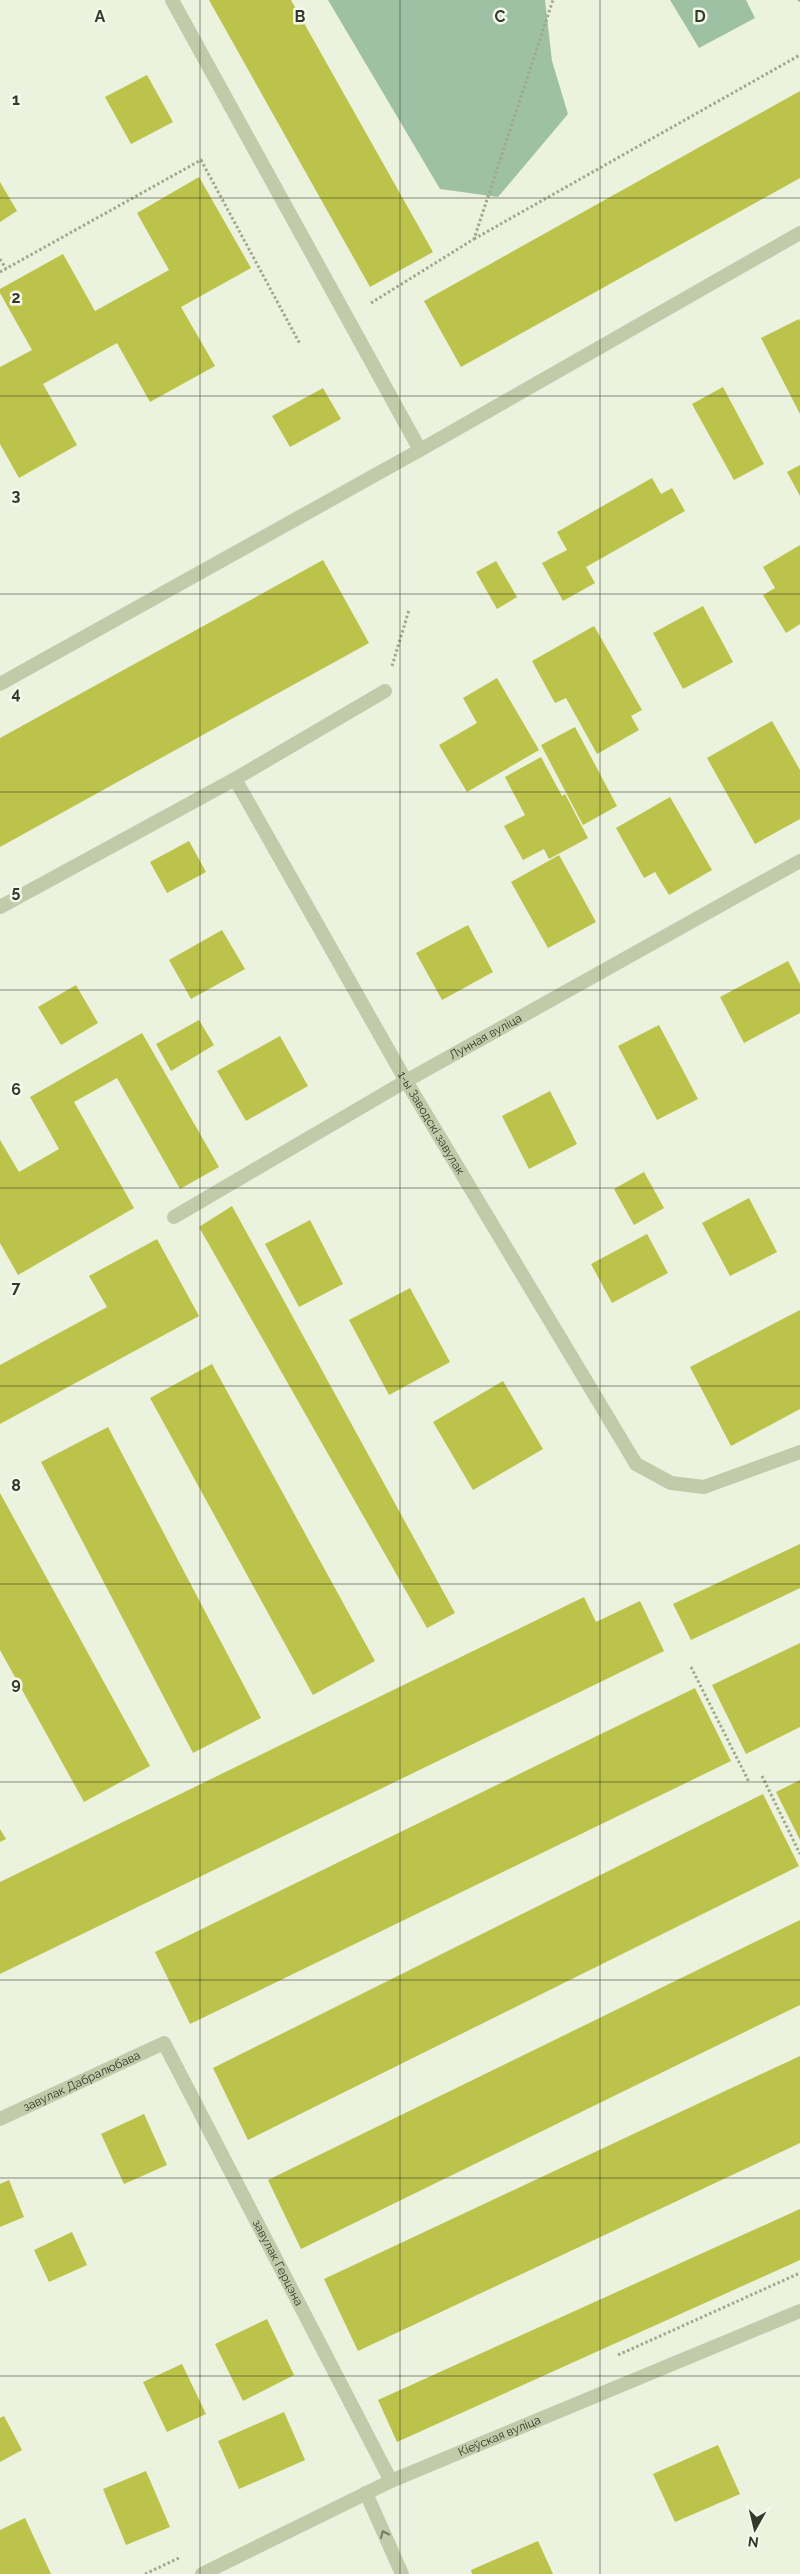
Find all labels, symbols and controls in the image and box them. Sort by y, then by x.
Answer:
text: A [95,7,106,26]
text: B [295,7,306,26]
text: C [495,7,506,26]
text: D [694,7,706,26]
text: 1 [12,90,20,109]
text: 2 [11,288,21,307]
text: 3 [12,486,21,505]
text: 4 [11,684,21,703]
text: 5 [12,882,21,901]
street label: Лунная вуліца [447,1011,524,1062]
street label: 1-ы Заводскі завулак [395,1069,468,1177]
text: 6 [11,1080,21,1099]
text: 7 [12,1278,21,1297]
text: 8 [11,1476,21,1495]
text: 9 [11,1674,21,1693]
street label: завулак Дабралюбава [21,2048,142,2114]
street label: завулак Герцэна [250,2217,306,2308]
street label: Кіеўская вуліца [456,2413,543,2459]
north arrow [730,2504,780,2554]
one-way arrow [380,2530,390,2539]
text: N [747,2533,760,2551]

